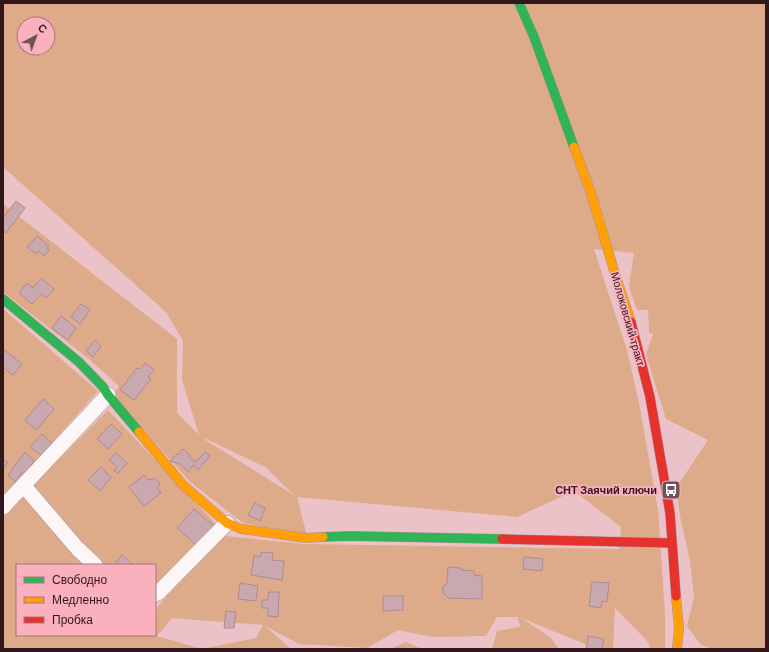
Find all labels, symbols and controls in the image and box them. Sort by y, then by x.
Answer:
north arrow [16,16,56,56]
text: С [35,21,50,36]
street label: Молоковский тракт [608,270,648,368]
bus stop icon: СНТ Заячий ключи [660,479,682,501]
place label: СНТ Заячий ключи [555,483,657,497]
legend [16,564,156,636]
text: Свободно [52,572,107,588]
text: Медленно [52,592,109,608]
text: Пробка [52,612,93,628]

